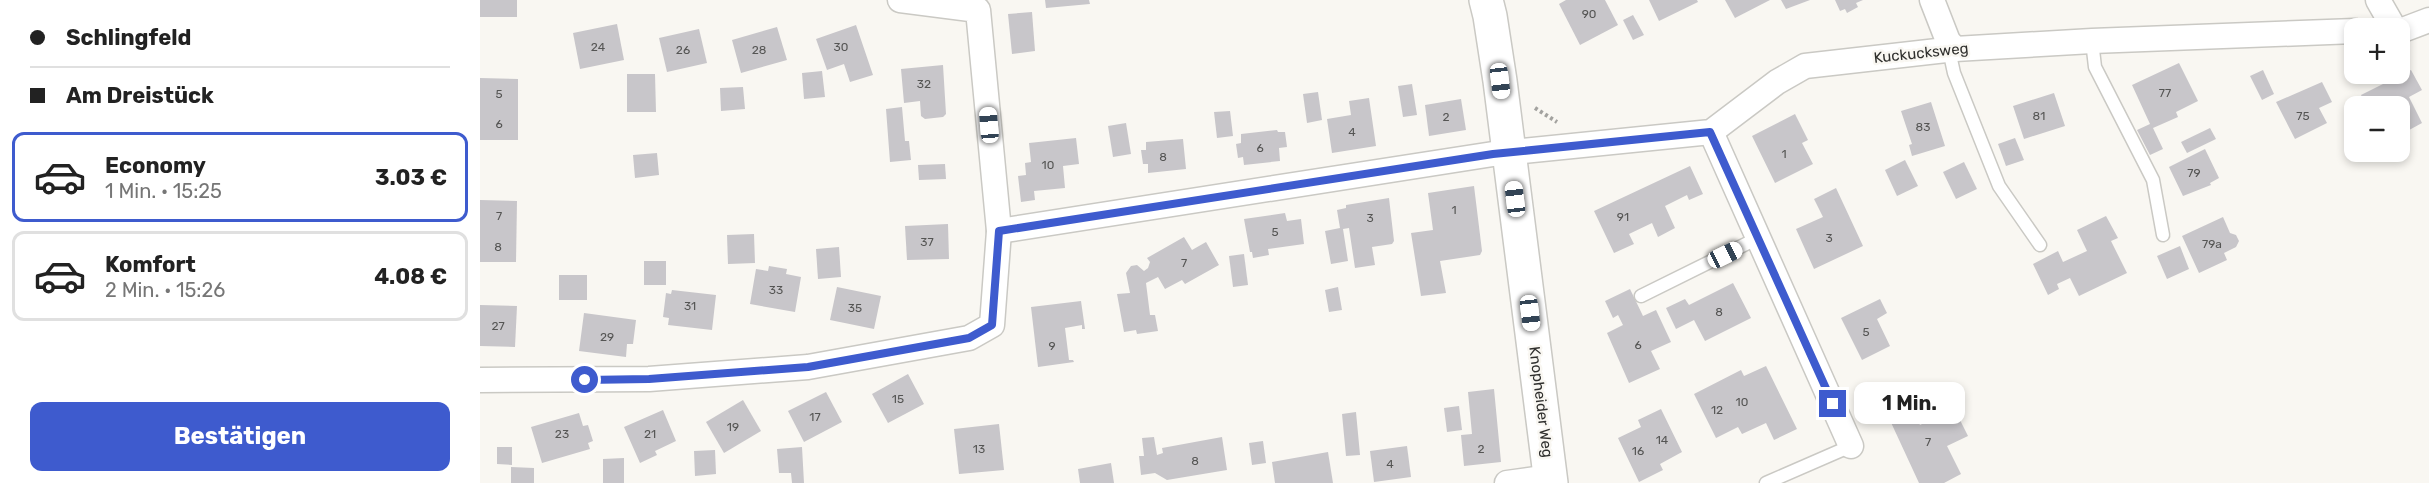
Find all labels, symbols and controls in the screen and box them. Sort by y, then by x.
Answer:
house number: 90 [1582,7,1596,21]
map controls [2344,18,2410,162]
button: + [2344,18,2410,84]
text: Schlingfeld [66,24,191,51]
street label: Kuckucksweg [1873,39,1969,67]
house number: 24 [591,40,606,54]
house number: 30 [834,40,848,54]
house number: 26 [676,43,690,57]
house number: 28 [752,43,766,57]
car [1489,62,1511,100]
house number: 32 [917,77,931,91]
text: Am Dreistück [66,82,214,109]
house number: 77 [2159,86,2171,100]
house number: 5 [495,87,503,101]
button: − [2344,96,2410,162]
car [978,106,1000,144]
house number: 81 [2033,109,2045,123]
house number: 75 [2296,109,2310,123]
house number: 2 [1442,110,1450,124]
house number: 6 [495,117,503,131]
house number: 83 [1916,120,1930,134]
house number: 4 [1348,125,1356,139]
house number: 6 [1256,141,1264,155]
house number: 1 [1781,147,1787,161]
icon: car [33,150,87,204]
house number: 8 [1159,150,1167,164]
text: Economy [105,152,206,179]
house number: 10 [1042,158,1054,172]
text: 3.03 € [375,164,447,191]
house number: 79 [2187,166,2201,180]
text: 1 Min. · 15:25 [105,179,222,203]
car [1504,180,1526,218]
house number: 1 [1451,203,1457,217]
house number: 7 [496,209,502,223]
house number: 91 [1617,210,1629,224]
house number: 3 [1366,211,1374,225]
house number: 5 [1271,225,1279,239]
house number: 3 [1825,231,1833,245]
house number: 37 [920,235,934,249]
house number: 79a [2202,237,2222,251]
car [1705,239,1745,271]
house number: 8 [494,240,502,254]
icon: car [33,249,87,303]
text: Komfort [105,251,196,278]
house number: 7 [1181,256,1187,270]
text: 4.08 € [374,263,447,290]
text: 2 Min. · 15:26 [105,278,225,302]
house number: 33 [769,283,783,297]
car [1519,294,1541,332]
house number: 31 [684,299,696,313]
house number: 35 [848,301,862,315]
house number: 8 [1715,305,1723,319]
house number: 27 [491,319,505,333]
house number: 5 [1862,325,1870,339]
house number: 29 [600,330,614,344]
house number: 6 [1634,338,1642,352]
house number: 9 [1048,339,1056,353]
street label: Knopheider Weg [1525,345,1557,459]
route start [571,366,598,393]
callout: 1 Min. [1854,383,1965,425]
route end [1819,390,1846,417]
text: 1 Min. [1882,391,1937,415]
house number: 15 [892,392,904,406]
house number: 10 [1736,395,1748,409]
button: Bestätigen [30,402,450,471]
house number: 12 [1711,403,1723,417]
house number: 17 [809,410,821,424]
house number: 19 [727,420,739,434]
house number: 23 [555,427,569,441]
house number: 21 [644,427,656,441]
house number: 14 [1656,433,1669,447]
house number: 7 [1925,435,1931,449]
house number: 13 [973,442,985,456]
house number: 2 [1477,442,1485,456]
house number: 16 [1632,444,1644,458]
house number: 8 [1191,454,1199,468]
house number: 4 [1386,457,1394,471]

